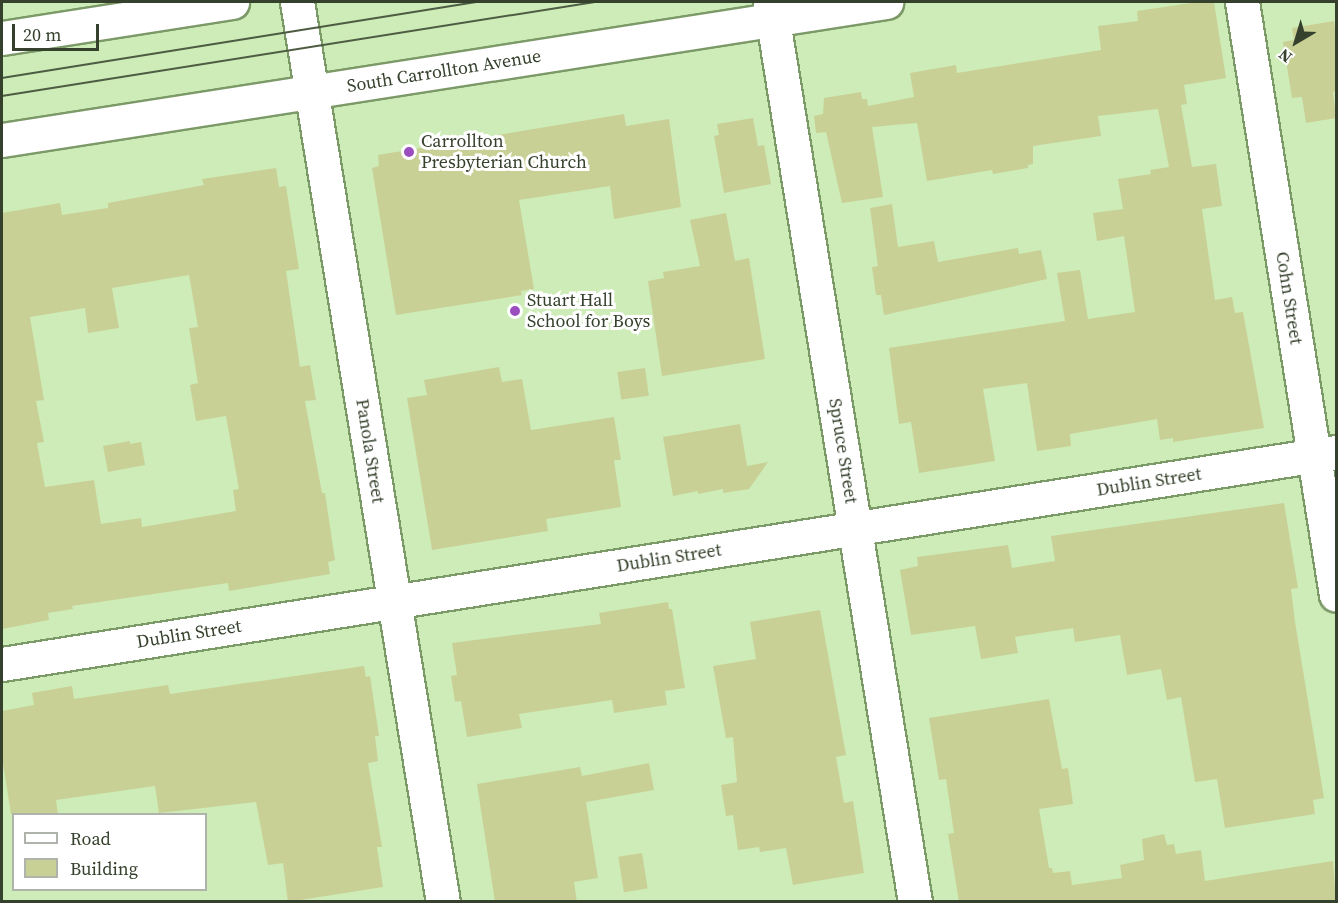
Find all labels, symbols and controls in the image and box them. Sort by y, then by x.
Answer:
scale bar [15,12,102,50]
north arrow [1266,12,1326,72]
text: 20 m [23,22,61,47]
text: N [1274,44,1296,68]
street label: South Carrollton Avenue [345,45,543,97]
place label: Carrollton Presbyterian Church [421,131,587,174]
marker: Carrollton Presbyterian Church [402,145,416,159]
street label: Cohn Street [1271,250,1307,346]
place label: Stuart Hall School for Boys [527,290,650,332]
marker: Stuart Hall School for Boys [508,304,522,318]
street label: Panola Street [351,397,389,505]
street label: Spruce Street [824,397,862,505]
street label: Dublin Street [1095,463,1203,501]
street label: Dublin Street [615,539,723,577]
street label: Dublin Street [135,615,243,653]
legend [12,813,207,891]
text: Road [70,826,111,851]
text: Building [70,856,138,881]

